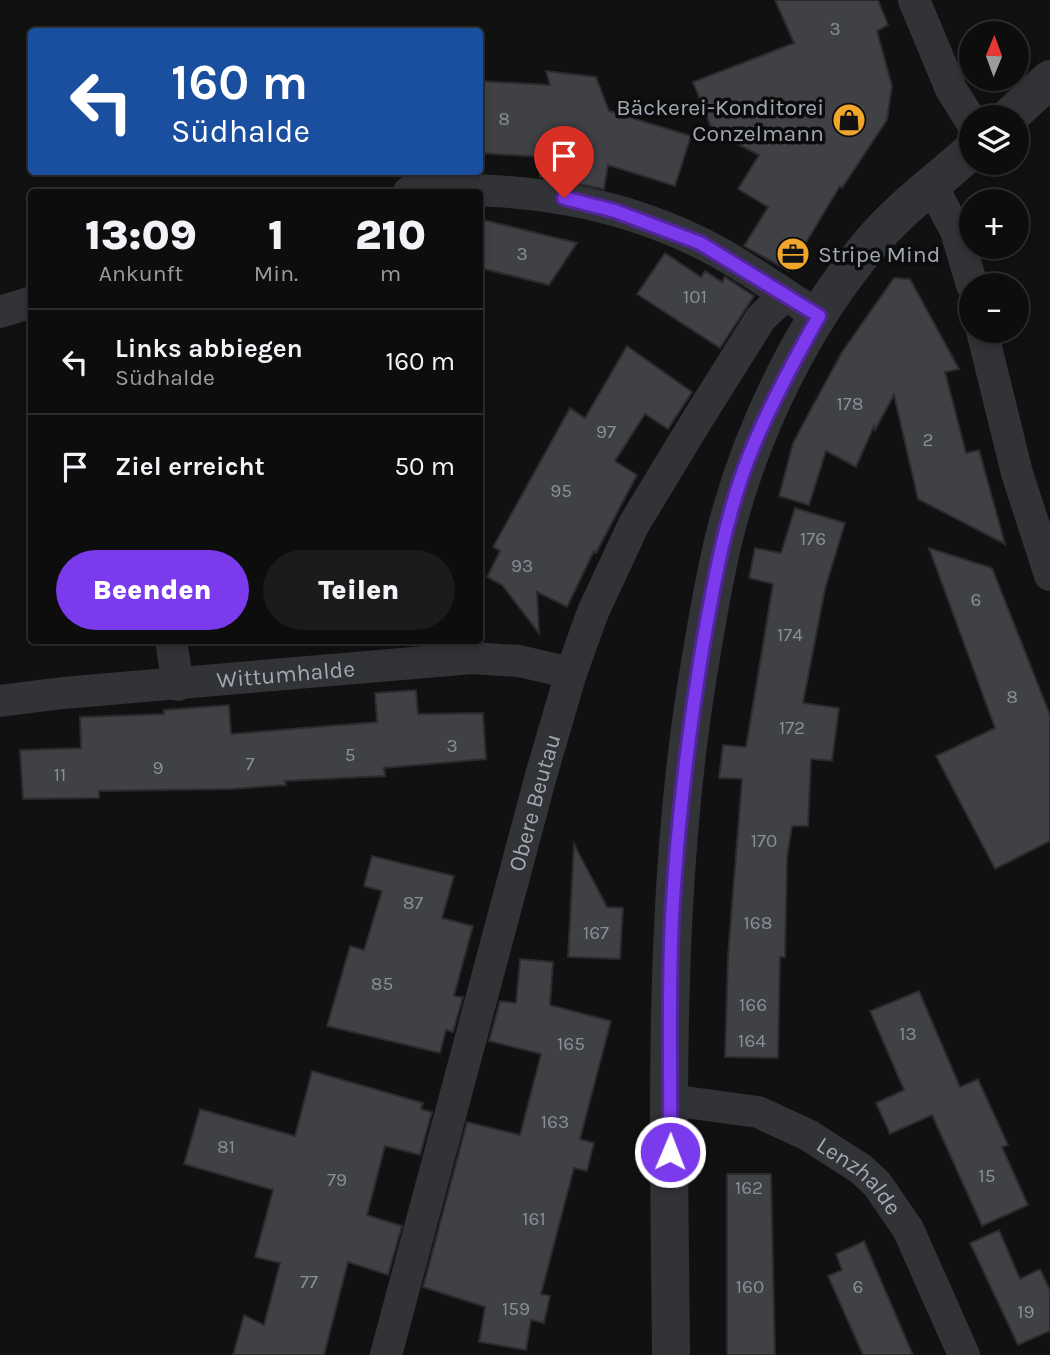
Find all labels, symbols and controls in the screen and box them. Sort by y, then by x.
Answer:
house number: 3 [829,18,841,40]
north arrow [959,21,1029,91]
map controls [959,21,1029,343]
text: 160 m [171,54,308,111]
icon: left [56,56,147,147]
place label: Bäckerei-Konditorei Conzelmann [616,94,824,147]
shop icon: Bäckerei-Konditorei Conzelmann [830,101,868,139]
button: layers [959,105,1029,175]
house number: 8 [498,108,510,130]
text: Südhalde [171,113,310,150]
pin [534,126,594,198]
icon: arrive [545,137,583,175]
button: + [959,189,1029,259]
text: 13:09 [85,210,197,260]
text: 1 [268,210,284,260]
text: 210 [355,210,426,260]
office icon: Stripe Mind [774,235,812,273]
place label: Stripe Mind [818,241,940,268]
house number: 3 [516,243,528,265]
text: Ankunft [99,260,183,287]
text: Min. [254,260,298,287]
text: m [380,260,401,287]
button: − [959,273,1029,343]
house number: 101 [683,286,707,308]
text: Links abbiegen [115,333,303,364]
icon: left [56,343,94,381]
text: 160 m [386,346,455,377]
text: Südhalde [115,364,215,391]
house number: 178 [837,393,863,415]
house number: 97 [596,421,616,443]
house number: 2 [922,429,934,451]
icon: arrive [56,448,94,486]
text: Ziel erreicht [115,451,265,482]
text: 50 m [394,451,455,482]
house number: 95 [550,480,572,502]
house number: 176 [800,528,826,550]
button: Beenden [56,550,249,630]
button: Teilen [263,550,455,630]
house number: 93 [511,555,533,577]
house number: 6 [971,589,981,611]
house number: 174 [777,624,803,646]
street label: Wittumhalde [215,655,356,694]
house number: 8 [1006,686,1018,708]
house number: 172 [779,717,805,739]
street label: Obere Beutau [503,731,566,874]
house number: 3 [446,735,458,757]
house number: 5 [345,744,355,766]
house number: 7 [246,753,255,775]
house number: 9 [152,757,164,779]
house number: 11 [54,764,66,786]
house number: 170 [751,830,777,852]
house number: 87 [403,892,423,914]
house number: 168 [744,912,772,934]
house number: 167 [583,922,609,944]
house number: 85 [371,973,393,995]
house number: 166 [739,994,767,1016]
house number: 13 [899,1023,917,1045]
house number: 164 [738,1030,766,1052]
house number: 165 [557,1033,585,1055]
house number: 163 [541,1111,569,1133]
position arrow [633,1115,707,1189]
street label: Lenzhalde [812,1131,907,1220]
house number: 81 [217,1136,235,1158]
house number: 15 [978,1165,996,1187]
house number: 79 [327,1169,347,1191]
house number: 162 [735,1177,763,1199]
house number: 161 [522,1208,546,1230]
house number: 77 [300,1271,318,1293]
house number: 160 [736,1276,764,1298]
house number: 6 [853,1276,863,1298]
house number: 159 [502,1298,530,1320]
house number: 19 [1017,1301,1035,1323]

